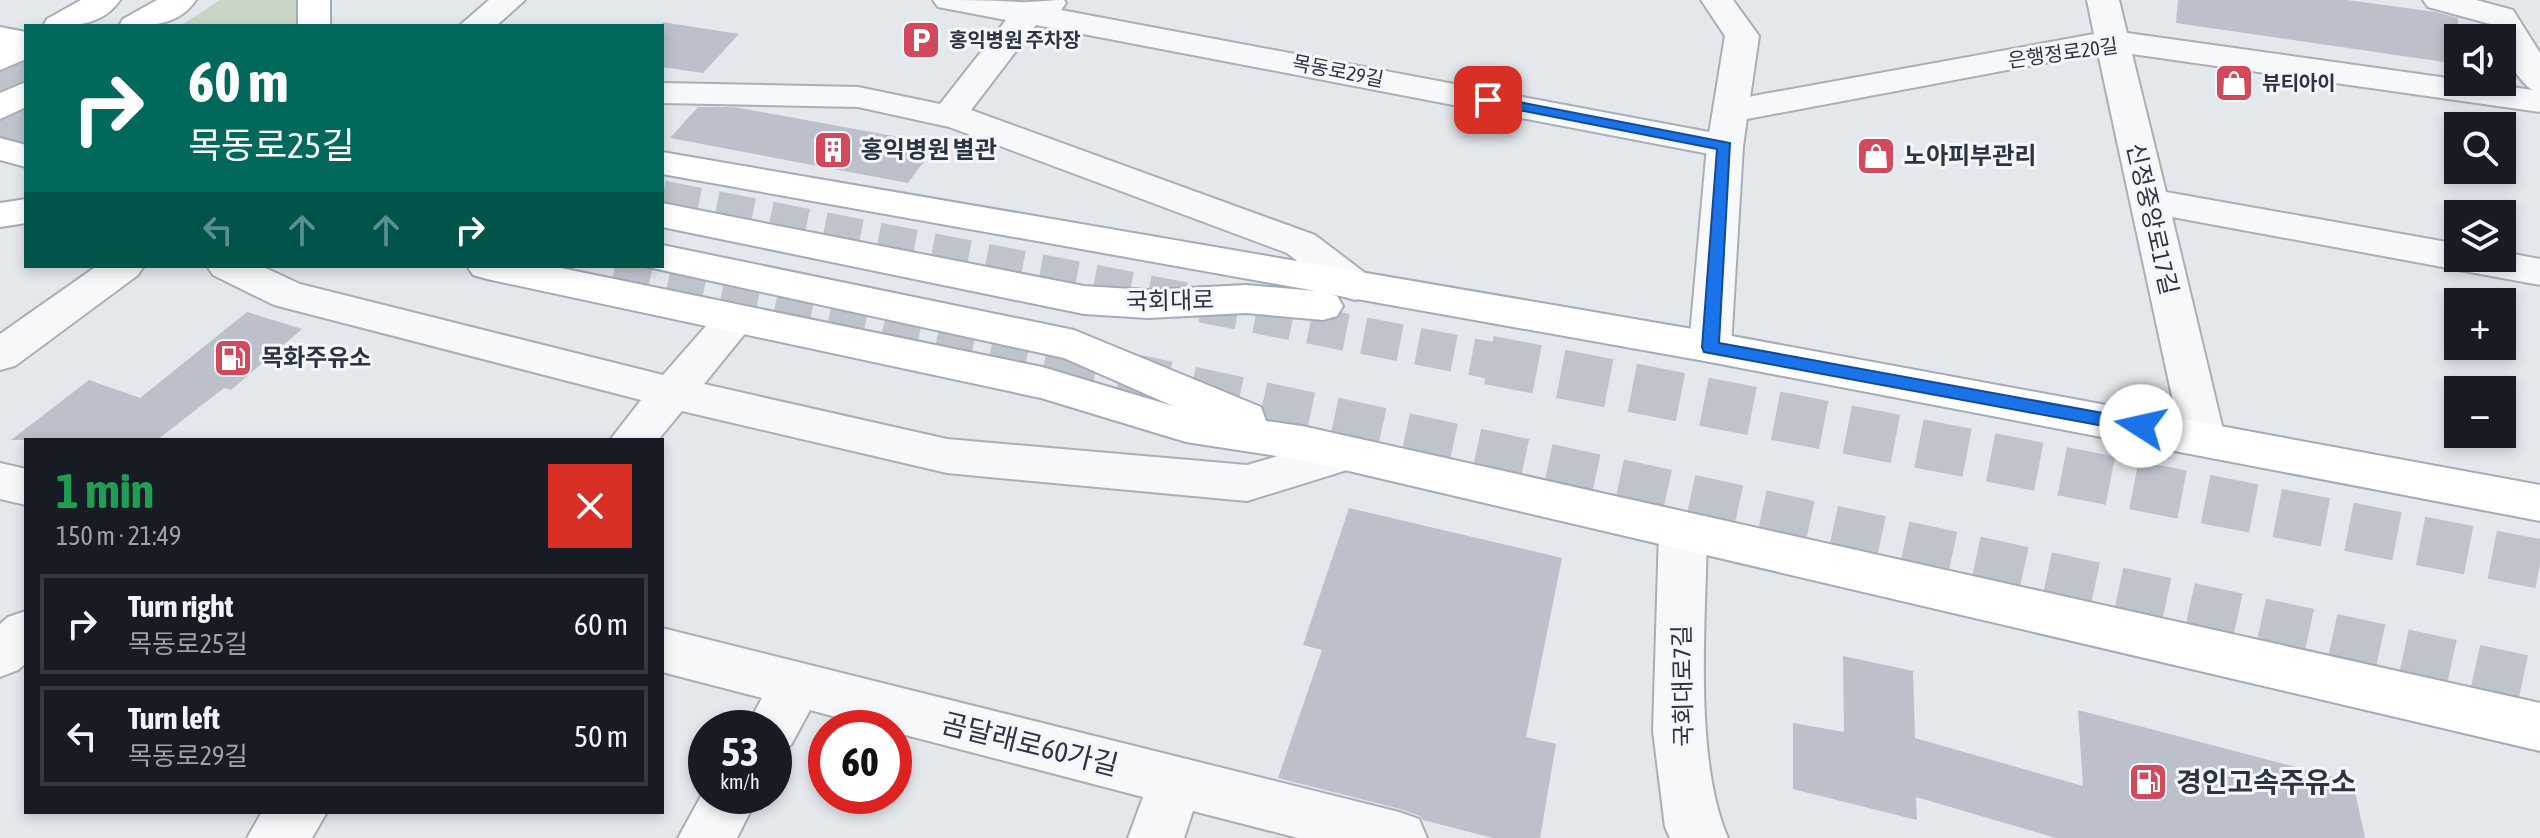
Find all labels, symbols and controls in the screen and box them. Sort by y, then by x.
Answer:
parking icon: 홍익병원 주차장 [900,19,942,61]
map controls [2444,24,2516,448]
button: sound [2444,24,2516,96]
place label: 홍익병원 주차장 [949,28,1081,51]
street label: 은행정로20길 [2006,33,2119,72]
text: 60 m [188,50,289,114]
street label: 목동로29길 [1291,50,1386,91]
icon: right [56,56,160,160]
shop icon: 뷰티아이 [2213,62,2255,104]
pin [1454,66,1522,134]
place label: 뷰티아이 [2262,71,2336,94]
icon: arrive [1466,78,1510,122]
button: search [2444,112,2516,184]
text: 목동로25길 [188,124,354,166]
building icon: 홍익병원 별관 [812,129,854,171]
shop icon: 노아피부관리 [1855,135,1897,177]
place label: 홍익병원 별관 [861,136,997,163]
street label: 신정중앙로17길 [2122,140,2183,297]
place label: 노아피부관리 [1904,142,2036,169]
button: layers [2444,200,2516,272]
icon: left [196,208,240,252]
icon: ahead [280,208,324,252]
icon: ahead [364,208,408,252]
icon: right [448,208,492,252]
street label: 국회대로 [1126,286,1214,315]
button: + [2444,288,2516,360]
fuel station icon: 목화주유소 [212,337,254,379]
place label: 목화주유소 [261,344,371,371]
button: − [2444,376,2516,448]
position arrow [2099,384,2183,468]
text: 1 min [56,463,154,518]
button: close [548,464,632,548]
text: 150 m · 21:49 [56,521,181,551]
text: Turn right [128,589,234,623]
icon: right [60,602,104,646]
text: 60 m [574,607,628,641]
street label: 국회대로7길 [1668,625,1697,747]
text: 목동로25길 [128,629,248,659]
text: Turn left [128,701,220,735]
street label: 곰달래로60가길 [938,707,1122,781]
speed limit sign: 60 [808,710,912,814]
icon: left [60,714,104,758]
text: 50 m [574,719,628,753]
text: 53 [721,729,759,774]
text: 목동로29길 [128,741,248,771]
fuel station icon: 경인고속주유소 [2127,761,2169,803]
place label: 경인고속주유소 [2176,766,2356,798]
text: km/h [720,770,760,793]

